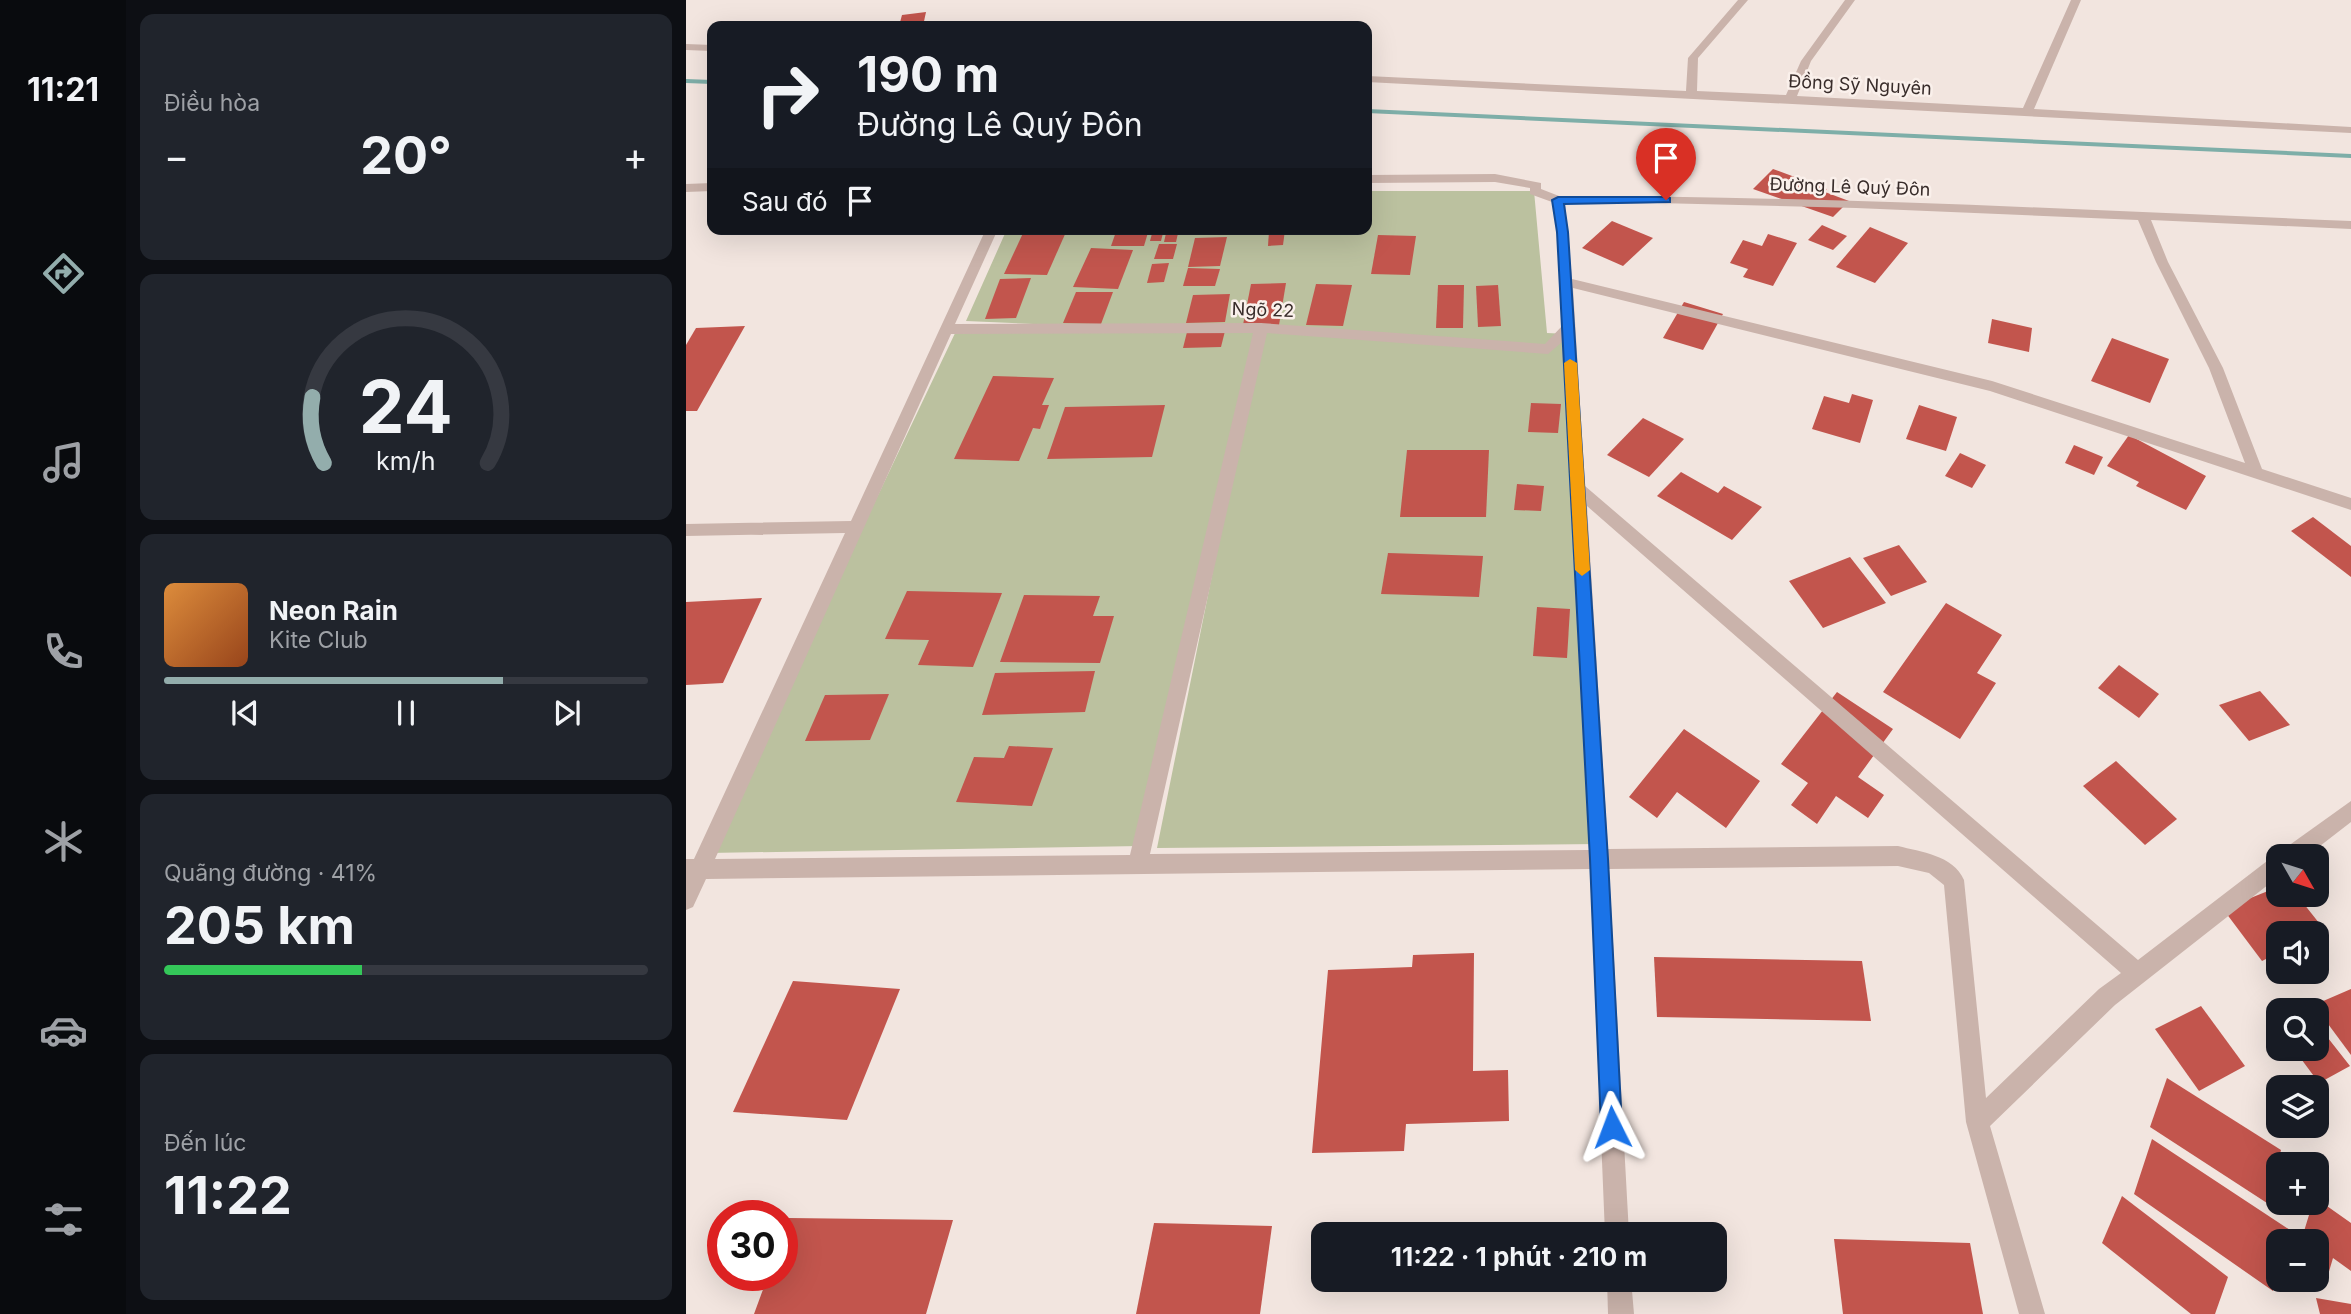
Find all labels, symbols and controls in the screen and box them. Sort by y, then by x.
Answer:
text: 190 m [857,45,999,104]
icon: right [742,49,833,140]
text: 11:21 [27,70,99,109]
street label: Đồng Sỹ Nguyên [1788,70,1932,99]
text: Điều hòa [164,89,260,117]
text: Đường Lê Quý Đôn [857,105,1143,144]
text: 20° [360,124,452,187]
pin [1636,128,1696,200]
text: − [164,133,189,179]
text: + [623,133,648,179]
icon: arrive [1647,139,1685,177]
street label: Đường Lê Quý Đôn [1769,173,1931,200]
icon: arrive [841,182,879,220]
text: Sau đó [742,186,827,217]
icon: directions [39,249,88,298]
street label: Ngõ 22 [1231,298,1295,321]
text: 24 [359,362,453,451]
icon: music [39,438,88,487]
text: km/h [376,446,436,476]
text: Neon Rain [269,595,398,626]
text: Kite Club [269,626,368,654]
icon: phone [39,627,88,676]
icon: previous [226,694,264,732]
icon: pause [387,694,425,732]
icon: next [548,694,586,732]
icon: climate [39,817,88,866]
north arrow [2266,844,2329,906]
map controls [2266,844,2329,1292]
text: Quãng đường · 41% [164,859,377,887]
text: 205 km [164,894,355,957]
button: sound [2266,921,2329,984]
button: search [2266,998,2329,1061]
icon: car [39,1006,88,1055]
button: layers [2266,1075,2329,1138]
position arrow [1575,1090,1649,1164]
text: Đến lúc [164,1129,246,1157]
button: + [2266,1152,2329,1215]
text: 11:22 [164,1164,292,1227]
icon: filters [39,1195,88,1244]
speed limit sign: 30 [707,1200,798,1291]
button: − [2266,1229,2329,1292]
text: 11:22 · 1 phút · 210 m [1391,1241,1647,1272]

